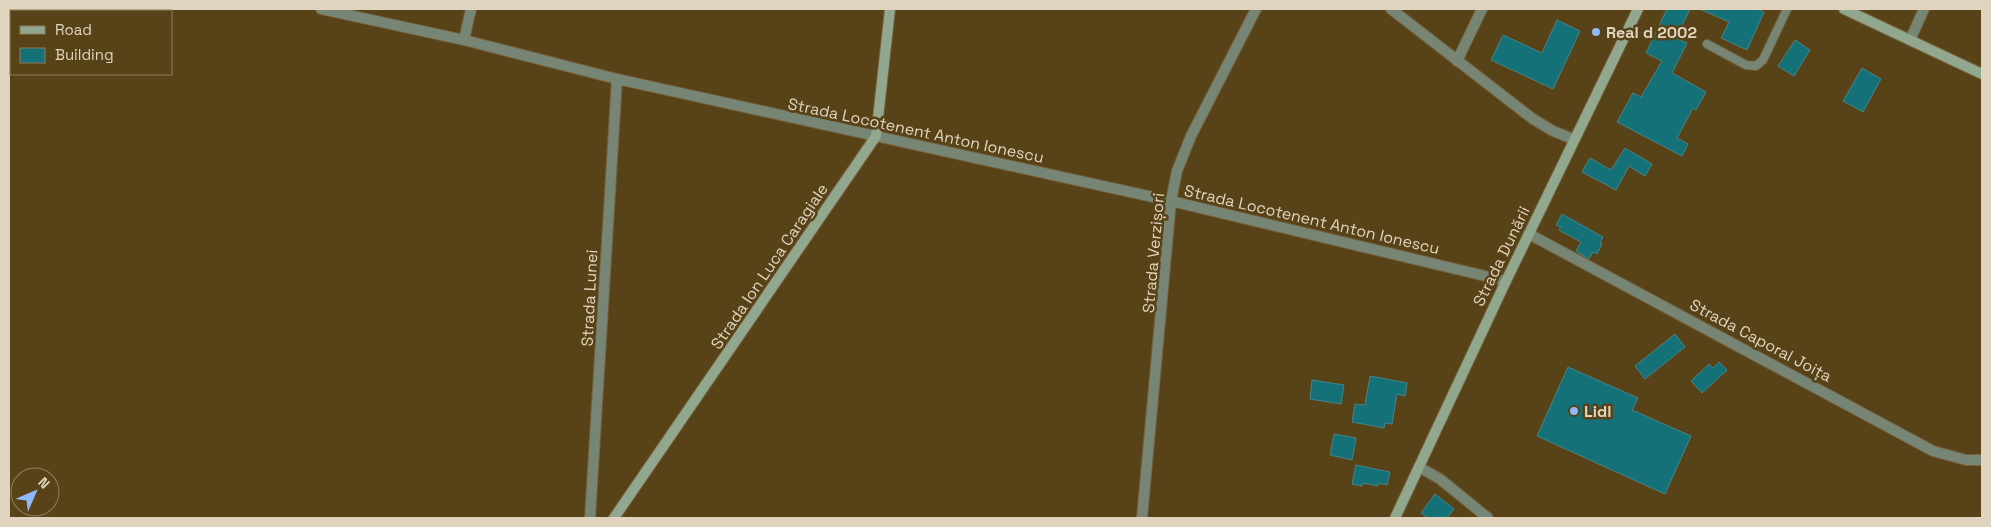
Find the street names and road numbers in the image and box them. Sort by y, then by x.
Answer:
street label: Strada Locotenent Anton Ionescu [786,93,1046,168]
street label: Strada Ion Luca Caragiale [706,179,833,353]
street label: Strada Locotenent Anton Ionescu [1182,180,1442,259]
street label: Strada Verzișori [1138,192,1169,314]
street label: Strada Dunării [1468,203,1535,310]
street label: Strada Lunei [576,249,603,347]
street label: Strada Caporal Joița [1686,294,1835,387]

